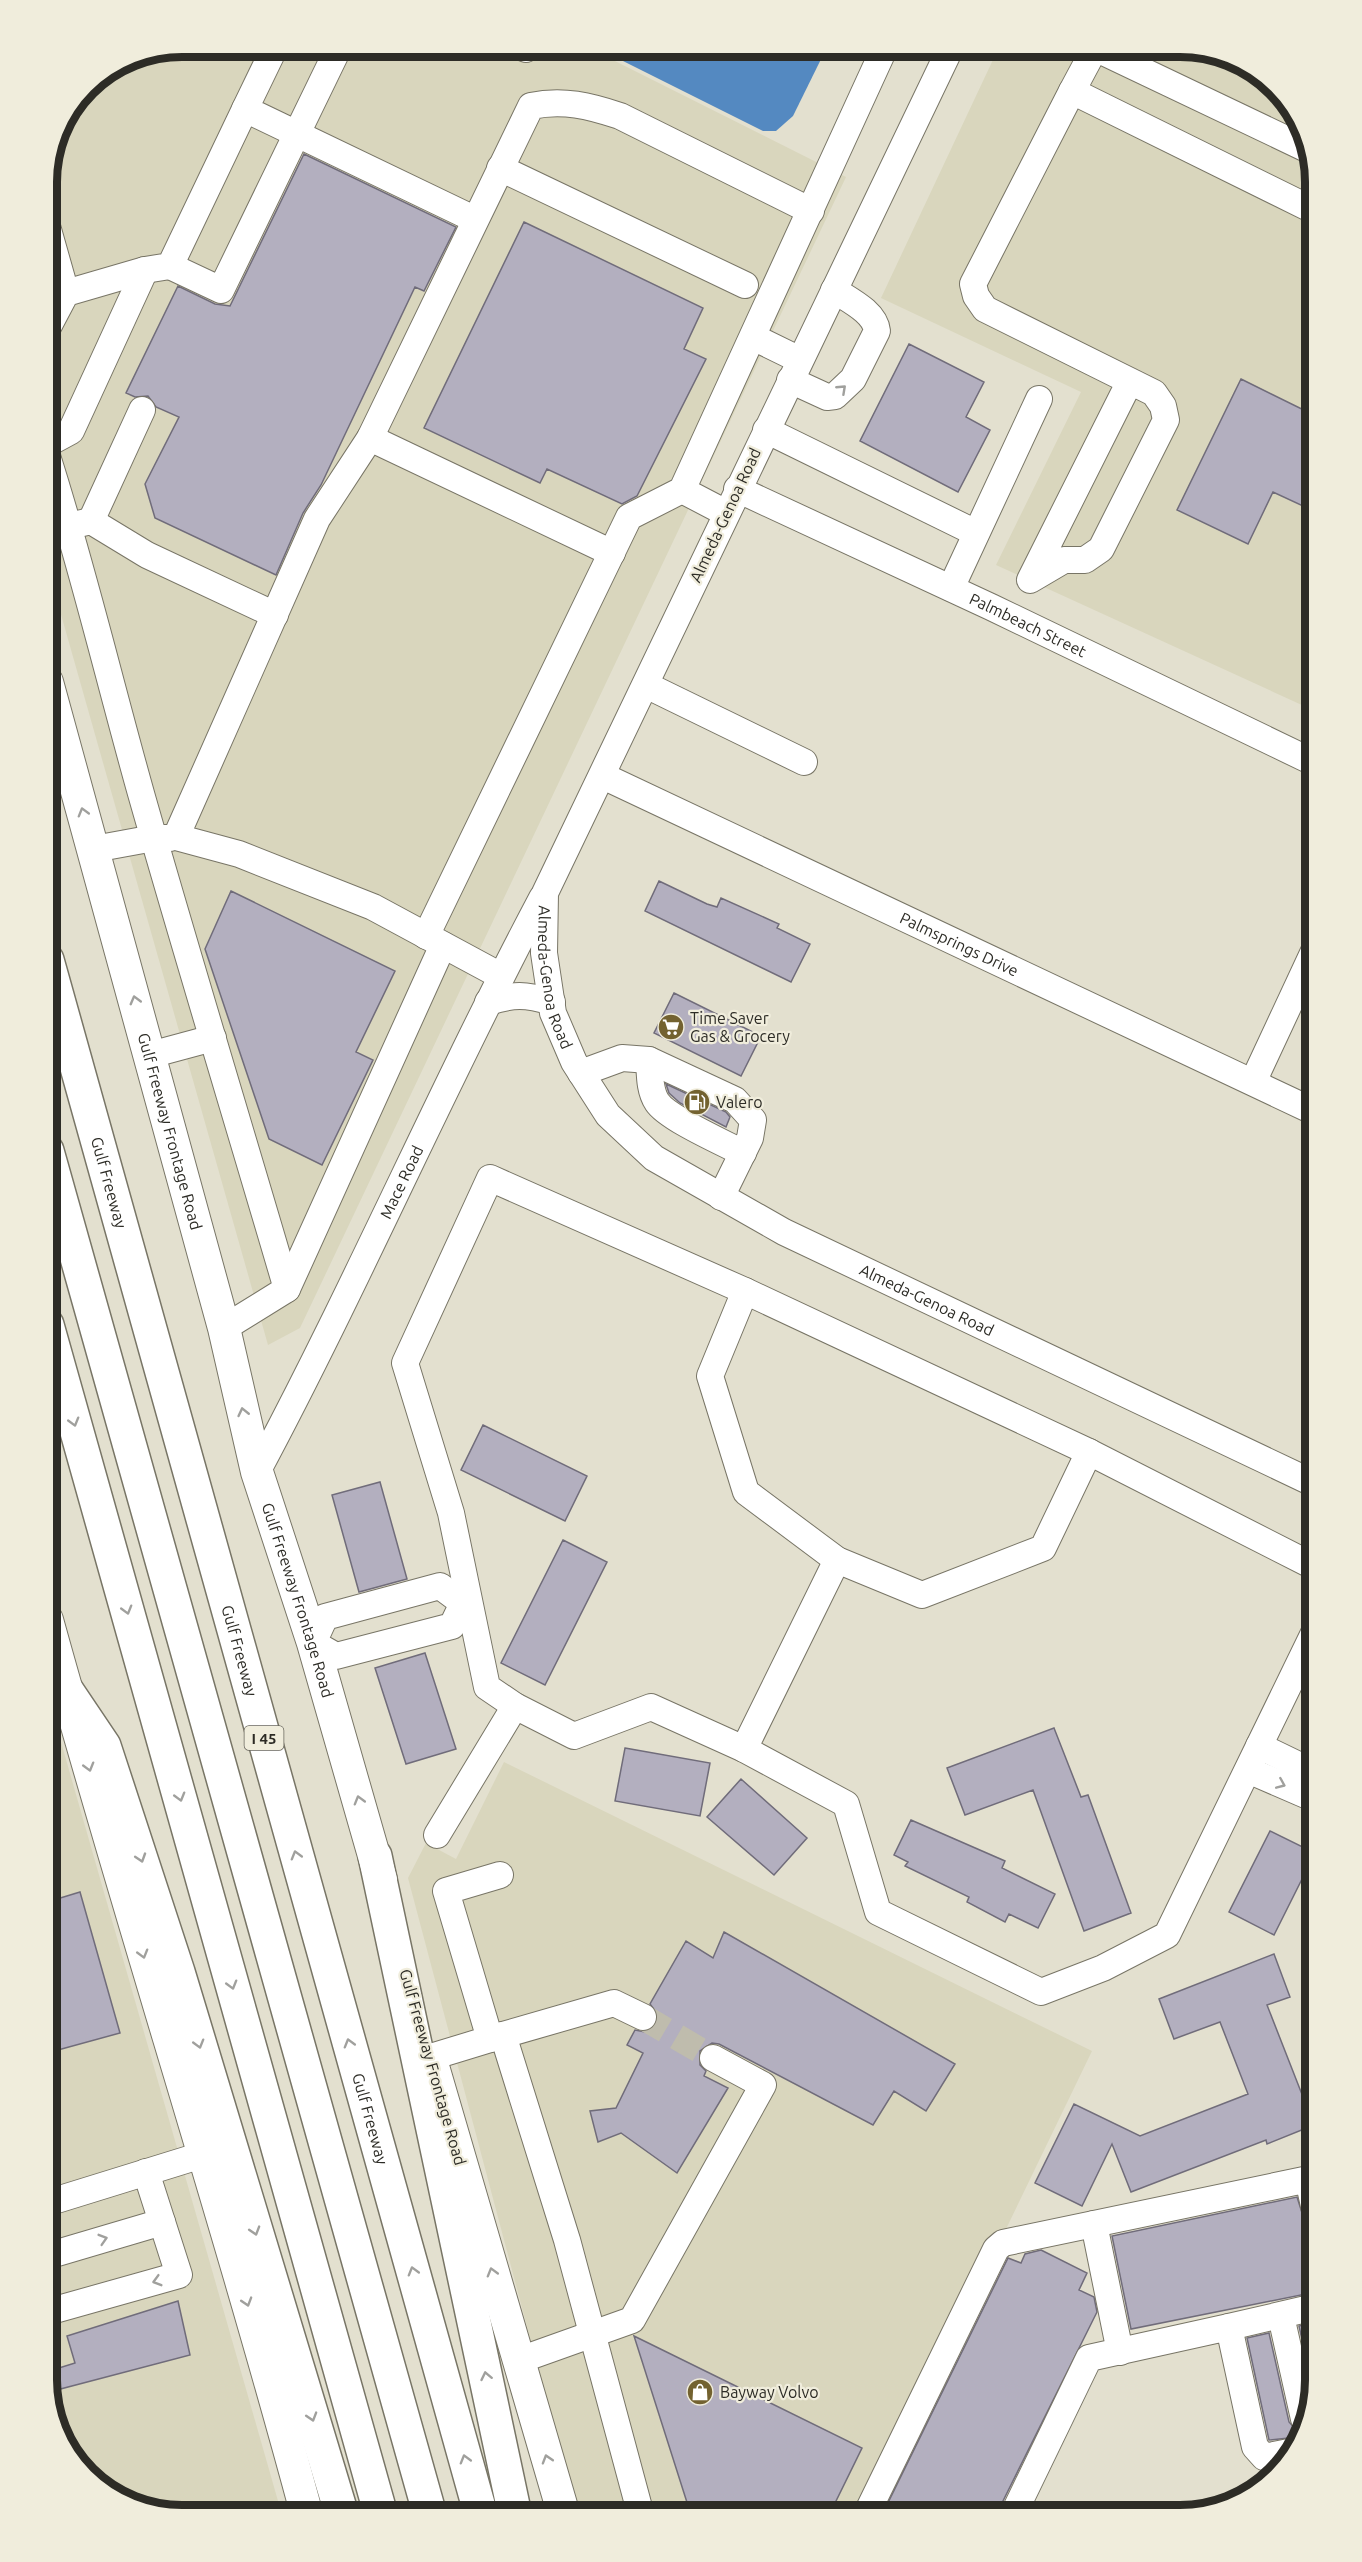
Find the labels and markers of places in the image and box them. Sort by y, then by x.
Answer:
place label: Time Saver Gas & Grocery [690,1009,790,1045]
supermarket icon: Time Saver Gas & Grocery [656,1012,686,1042]
fuel station icon: Valero [682,1087,712,1117]
place label: Valero [716,1093,763,1111]
shop icon: Bayway Volvo [685,2377,715,2407]
place label: Bayway Volvo [720,2383,819,2401]

